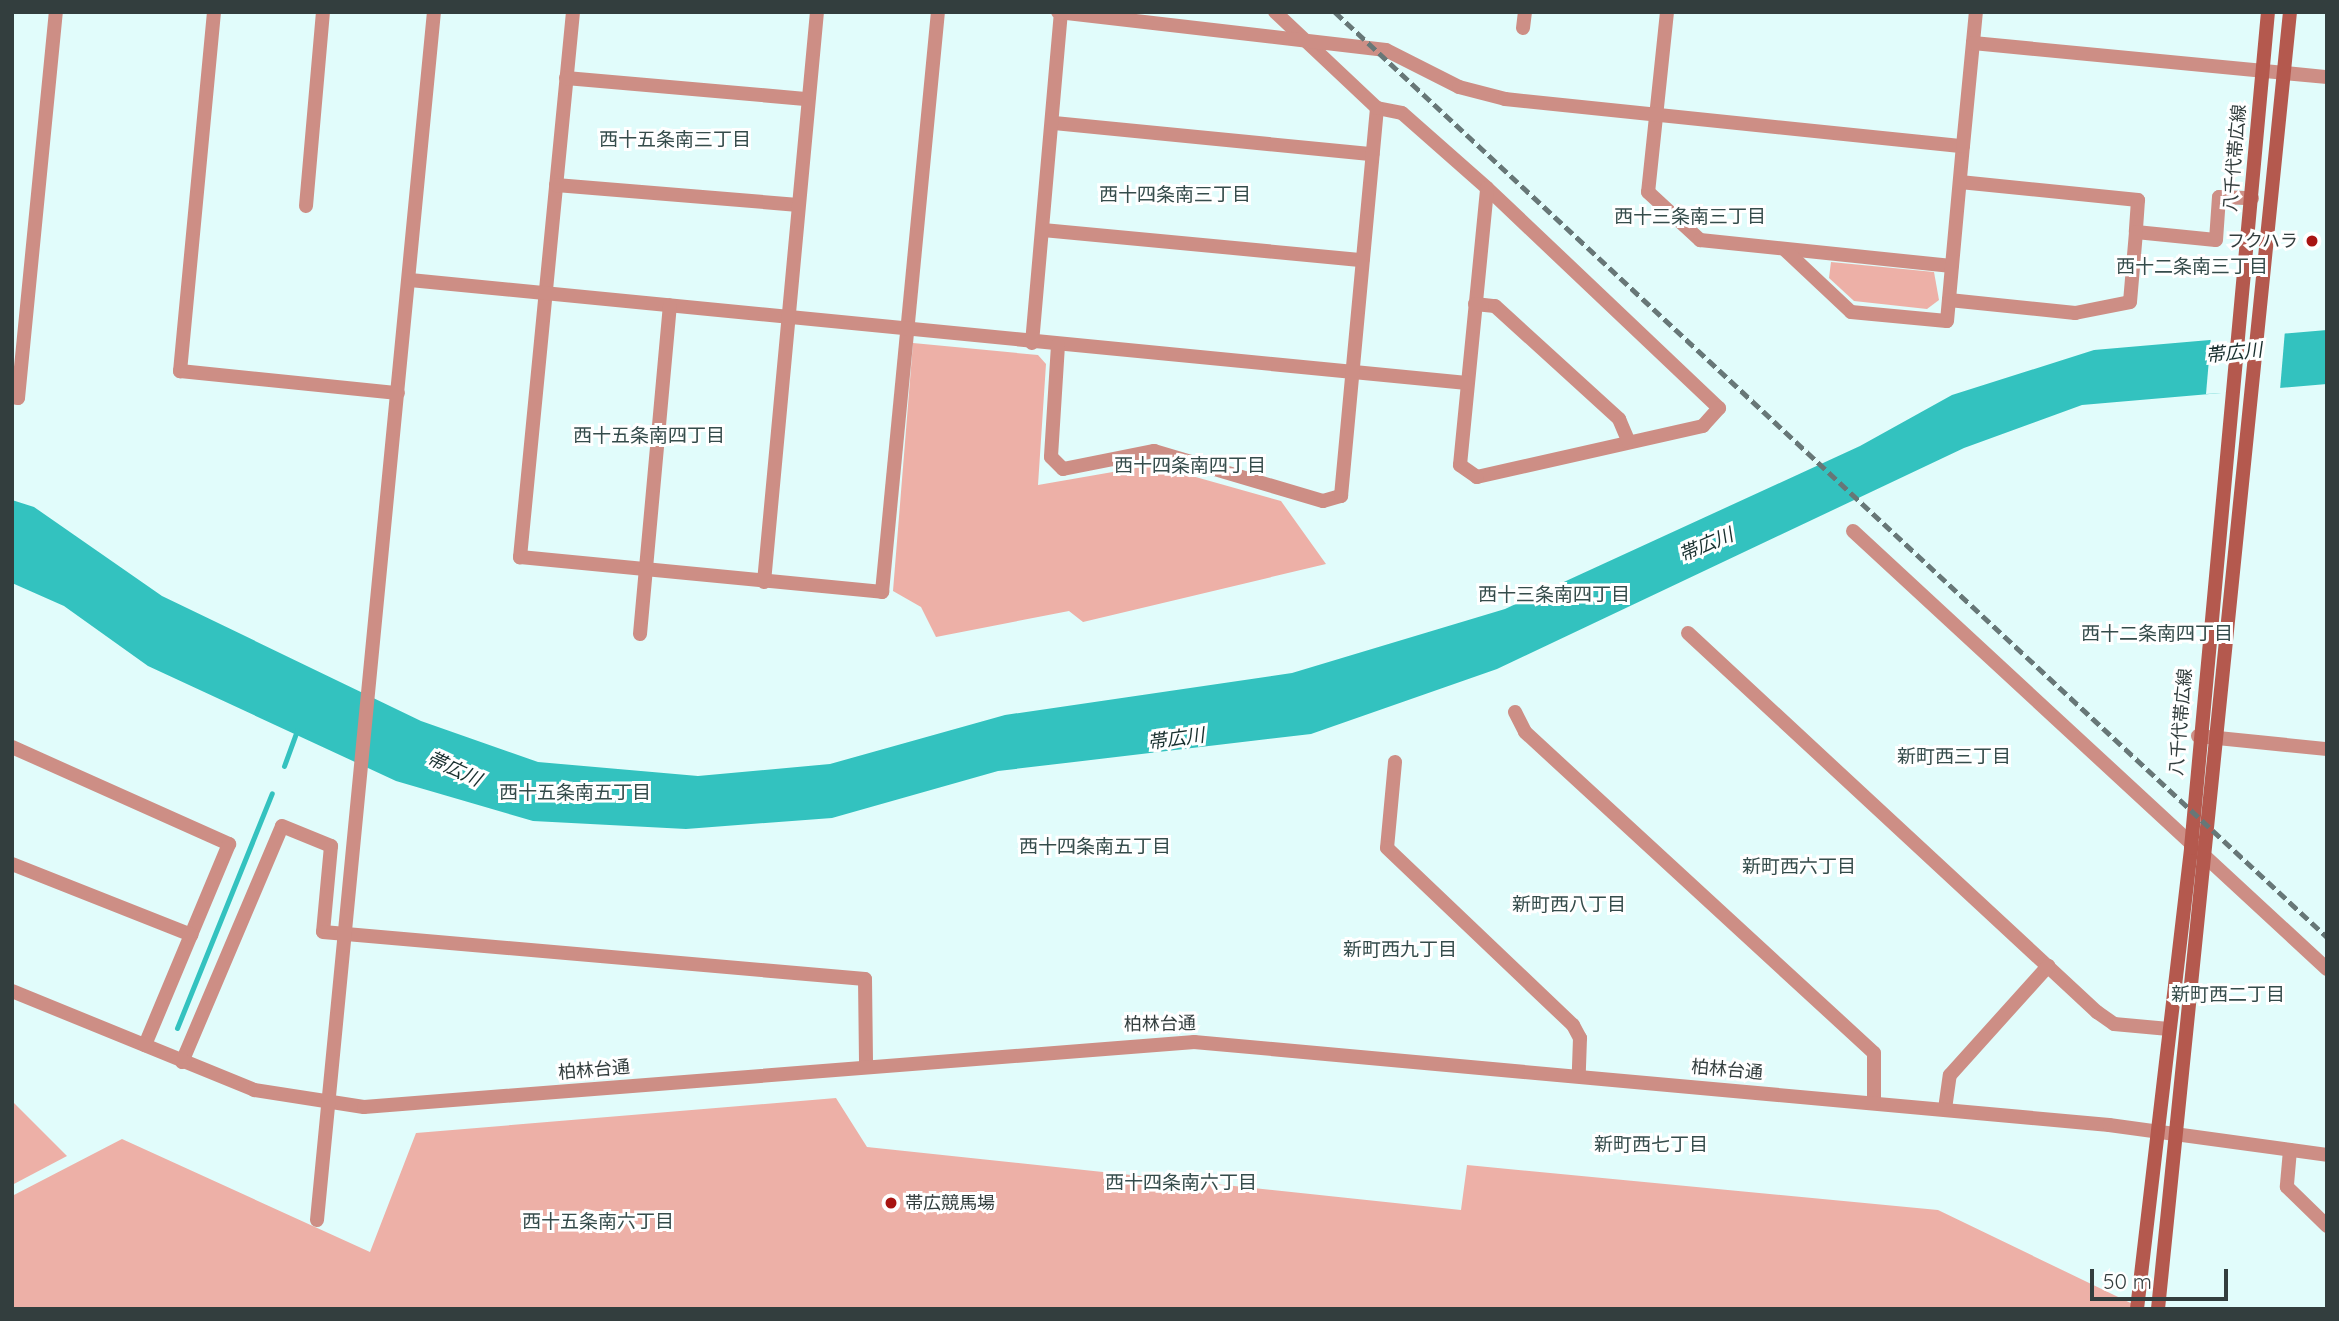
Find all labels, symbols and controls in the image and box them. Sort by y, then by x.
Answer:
street label: 八千代帯広線 [2220,103,2250,213]
district label: 西十五条南三丁目 [599,129,751,151]
district label: 西十四条南三丁目 [1099,184,1251,206]
district label: 西十三条南三丁目 [1614,206,1766,228]
place label: フクハラ [2226,230,2298,252]
marker: フクハラ [2304,233,2320,249]
district label: 西十二条南三丁目 [2116,256,2268,278]
water label: 帯広川 [2204,339,2264,367]
district label: 西十五条南四丁目 [573,425,725,447]
district label: 西十四条南四丁目 [1114,455,1266,477]
water label: 帯広川 [1675,523,1737,567]
district label: 西十三条南四丁目 [1478,584,1630,606]
district label: 西十二条南四丁目 [2081,623,2233,645]
street label: 八千代帯広線 [2166,667,2196,777]
water label: 帯広川 [1146,724,1206,754]
district label: 新町西三丁目 [1897,746,2011,768]
water label: 帯広川 [423,747,485,791]
district label: 西十五条南五丁目 [499,782,651,804]
district label: 西十四条南五丁目 [1019,836,1171,858]
district label: 新町西六丁目 [1742,856,1856,878]
district label: 新町西八丁目 [1512,894,1626,916]
district label: 新町西九丁目 [1343,939,1457,961]
district label: 新町西二丁目 [2171,984,2285,1006]
street label: 柏林台通 [1124,1013,1196,1035]
street label: 柏林台通 [557,1056,631,1084]
street label: 柏林台通 [1690,1056,1764,1084]
district label: 新町西七丁目 [1594,1134,1708,1156]
district label: 西十四条南六丁目 [1105,1172,1257,1194]
place label: 帯広競馬場 [905,1192,995,1214]
marker: 帯広競馬場 [883,1195,899,1211]
district label: 西十五条南六丁目 [522,1211,674,1233]
scale bar [2094,1254,2232,1298]
text: 50 m [2103,1268,2152,1294]

